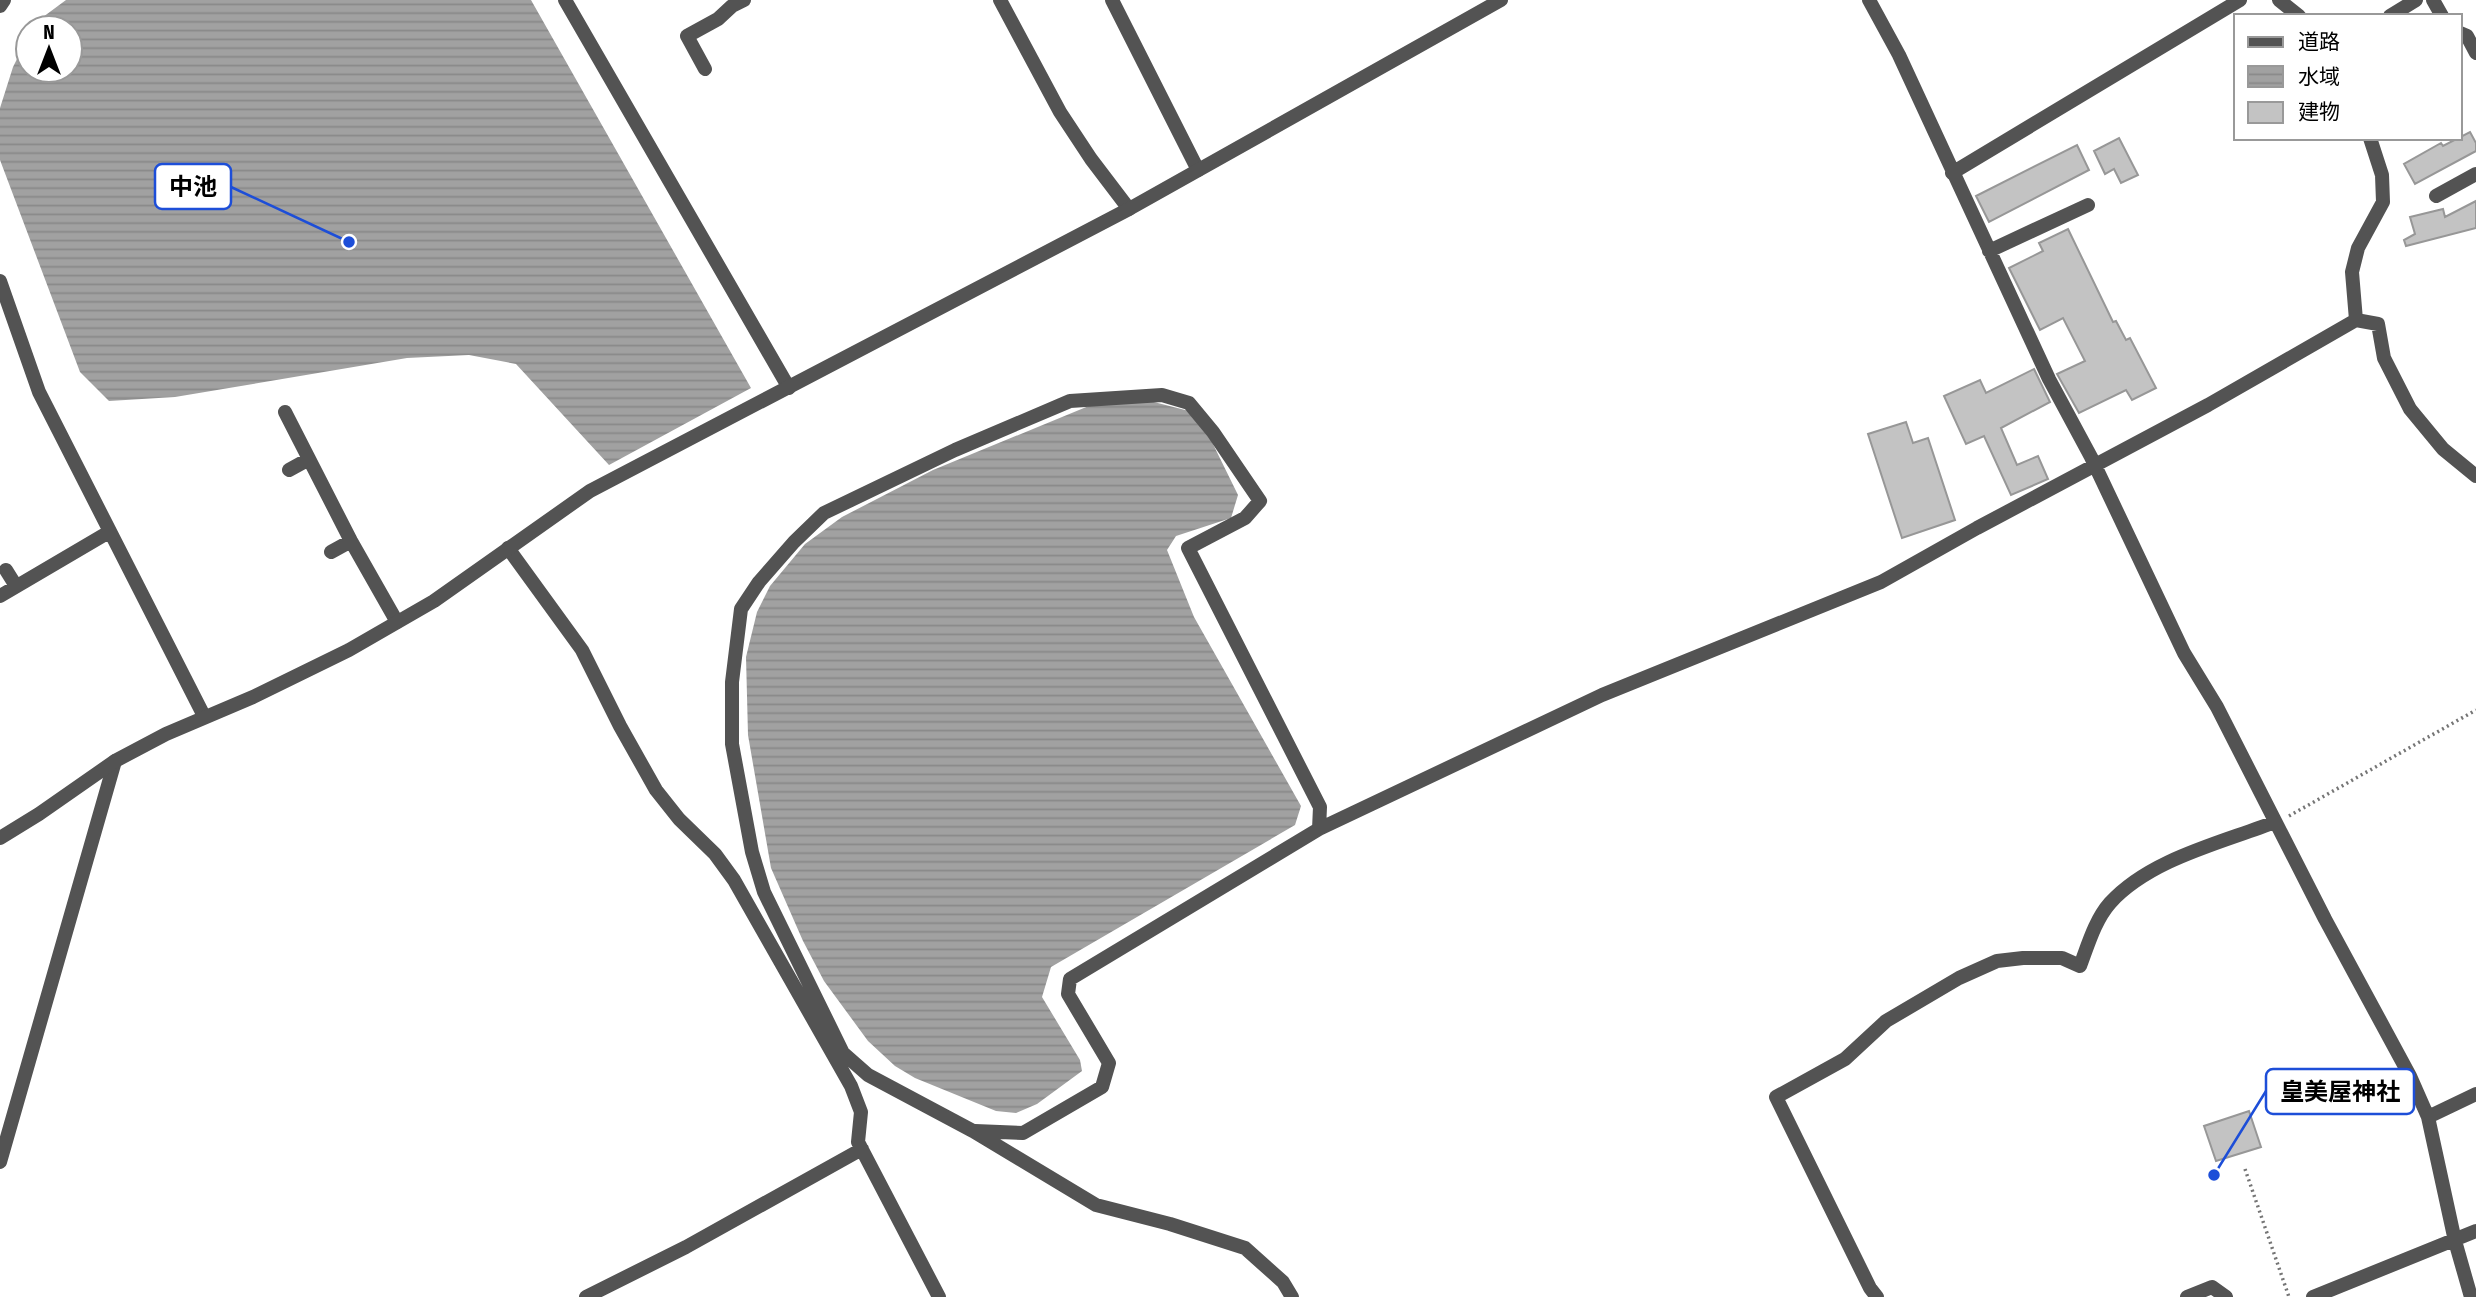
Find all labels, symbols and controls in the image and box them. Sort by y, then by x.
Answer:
north arrow [14,14,84,84]
legend [2234,14,2462,140]
text: N [43,21,55,44]
text: 道路 [2298,29,2340,55]
text: 水域 [2298,64,2340,90]
text: 建物 [2298,99,2340,125]
callout: 中池 [155,164,231,209]
text: 中池 [169,173,217,201]
callout: 皇美屋神社 [2266,1069,2414,1114]
text: 皇美屋神社 [2280,1078,2400,1106]

